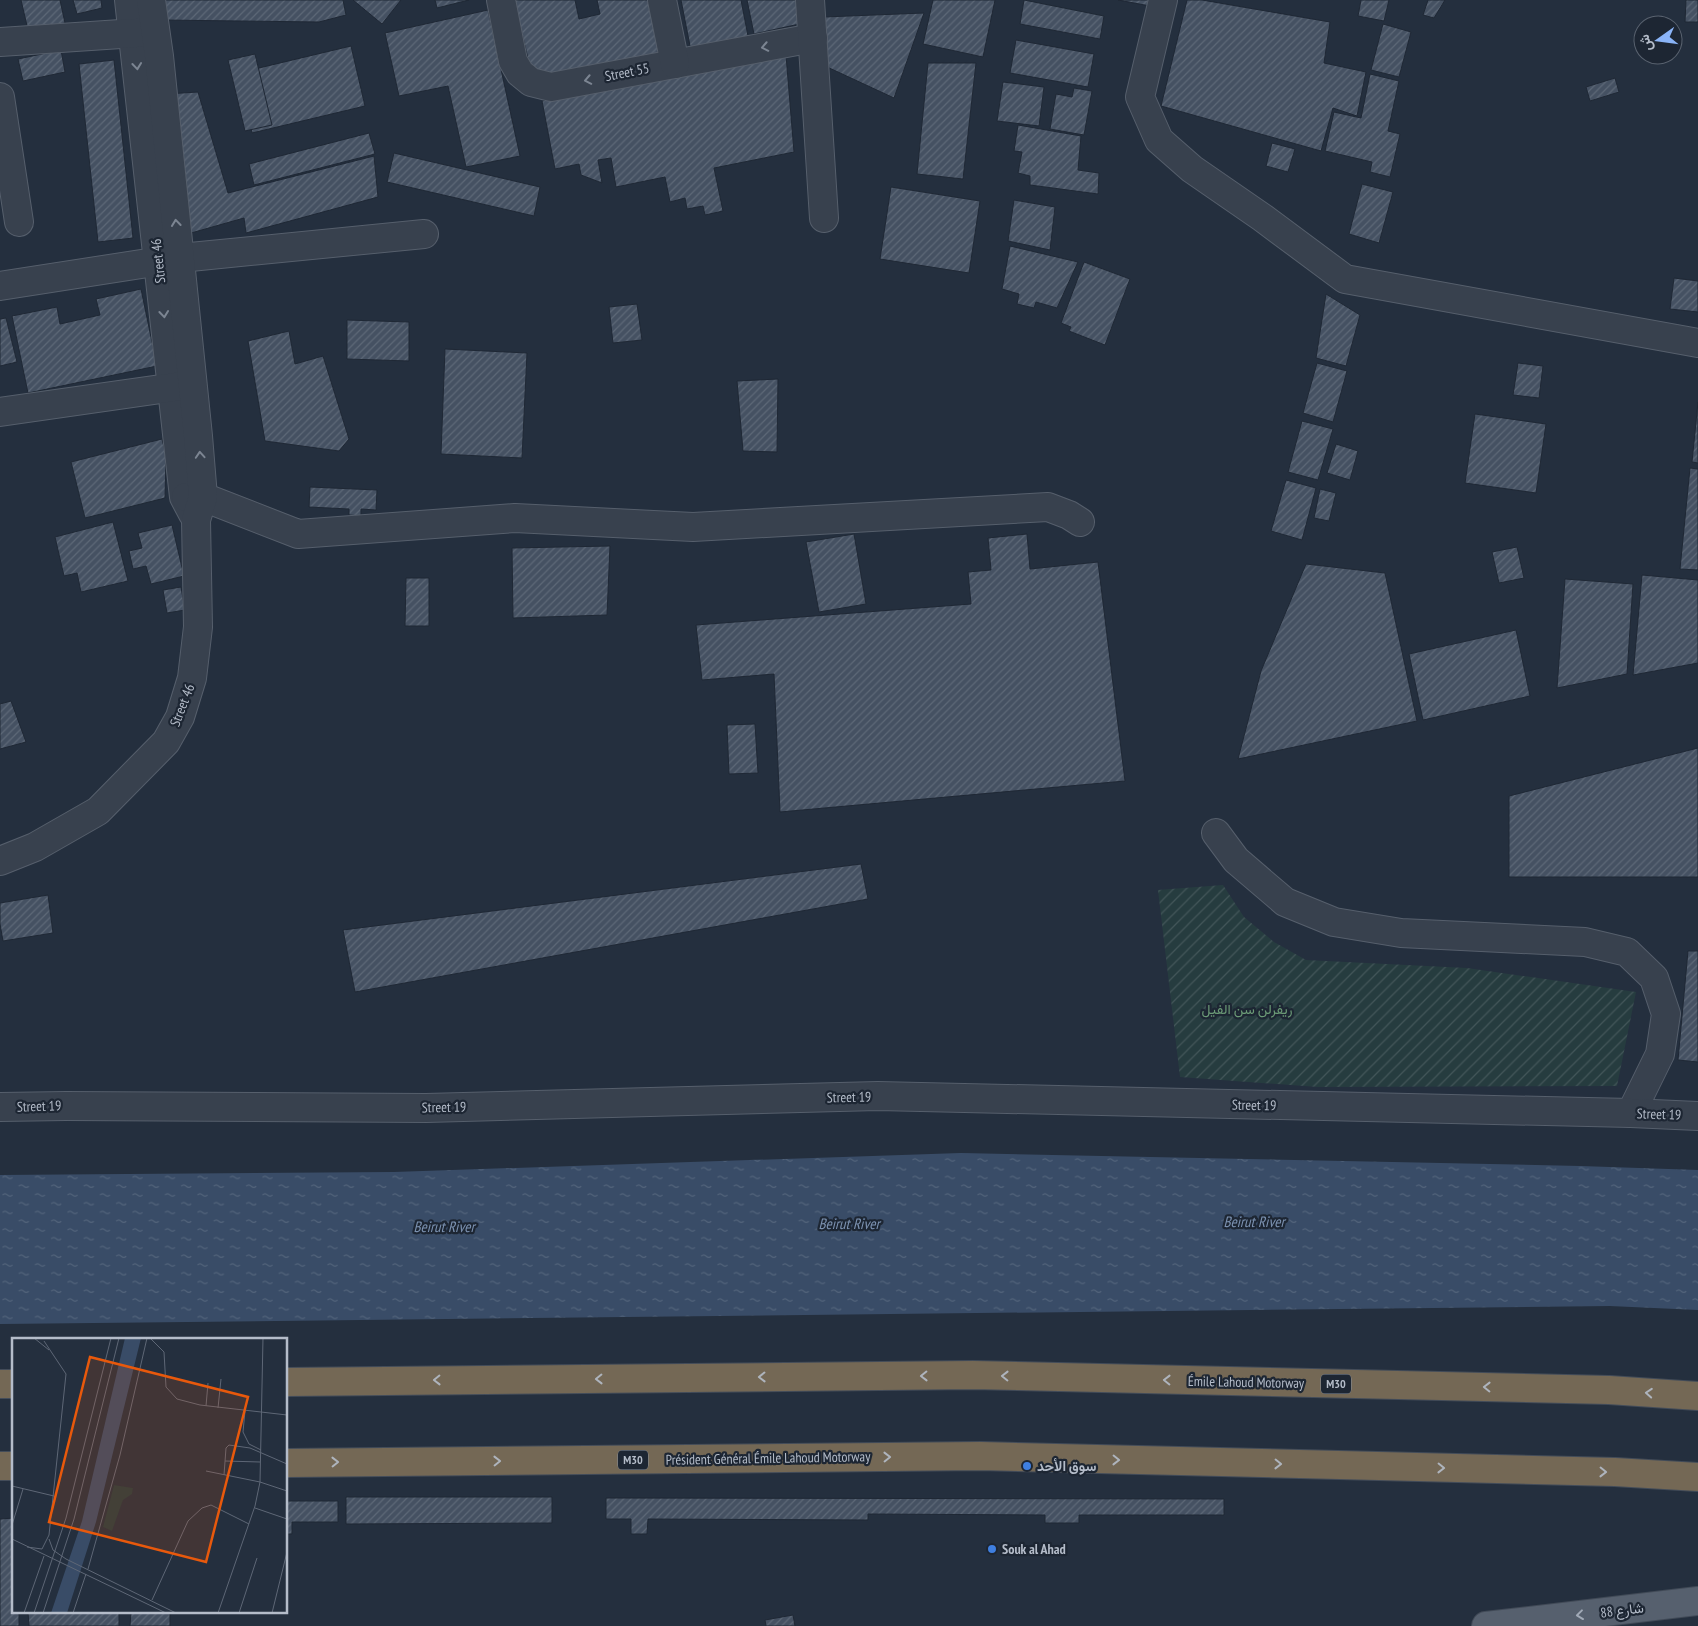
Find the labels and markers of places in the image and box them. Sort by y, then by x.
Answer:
place label: سوق الأحد [1037,1457,1096,1475]
marker: سوق الأحد [1021,1460,1033,1472]
place label: Souk al Ahad [1002,1540,1066,1558]
marker: Souk al Ahad [986,1543,998,1555]

